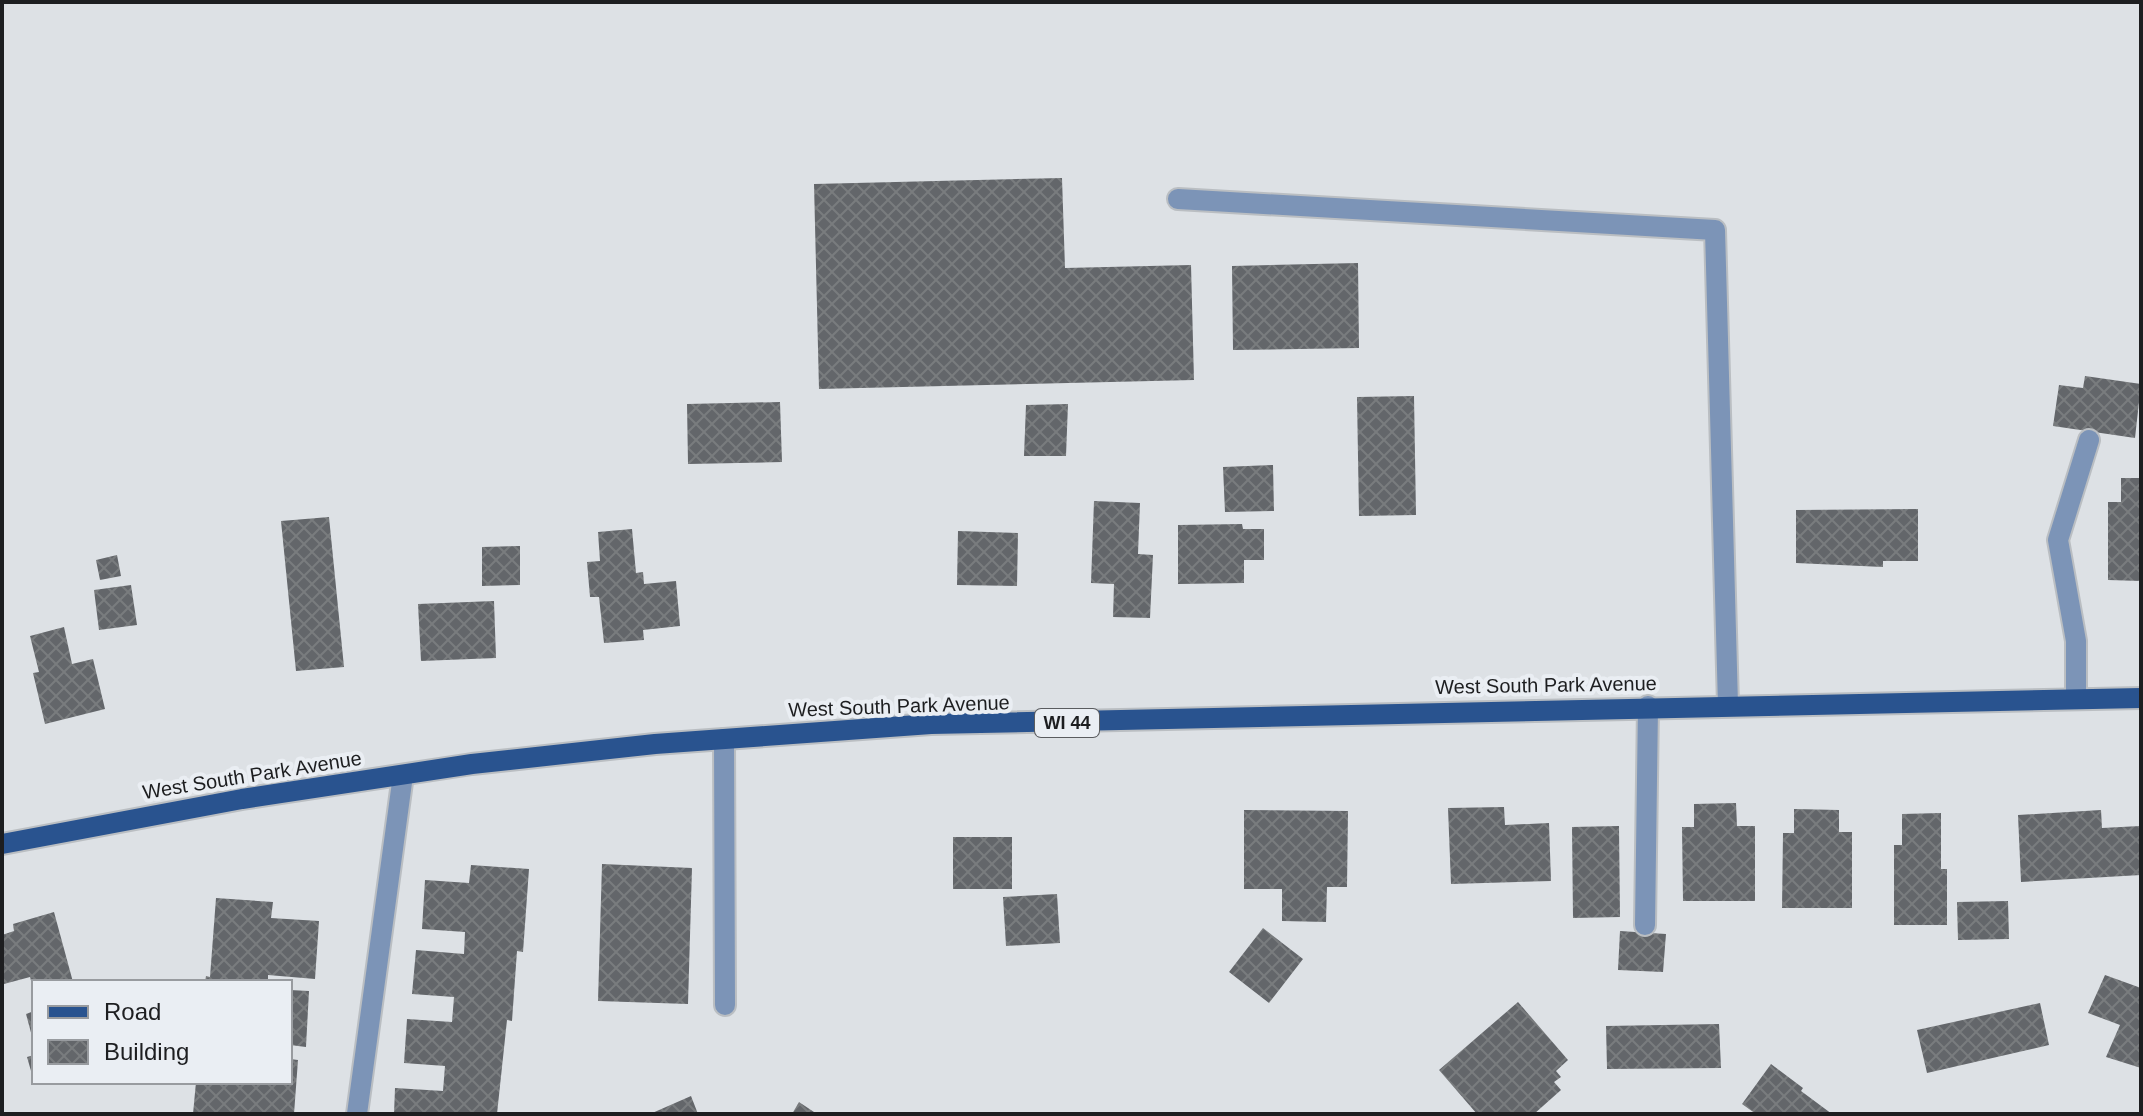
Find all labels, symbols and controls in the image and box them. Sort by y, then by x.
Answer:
street label: West South Park Avenue [1435,672,1657,698]
street label: West South Park Avenue [788,691,1010,721]
road number: WI 44 [1035,709,1099,737]
street label: West South Park Avenue [141,747,363,803]
legend [32,980,292,1084]
text: Road [104,998,161,1025]
text: Building [104,1038,189,1065]

